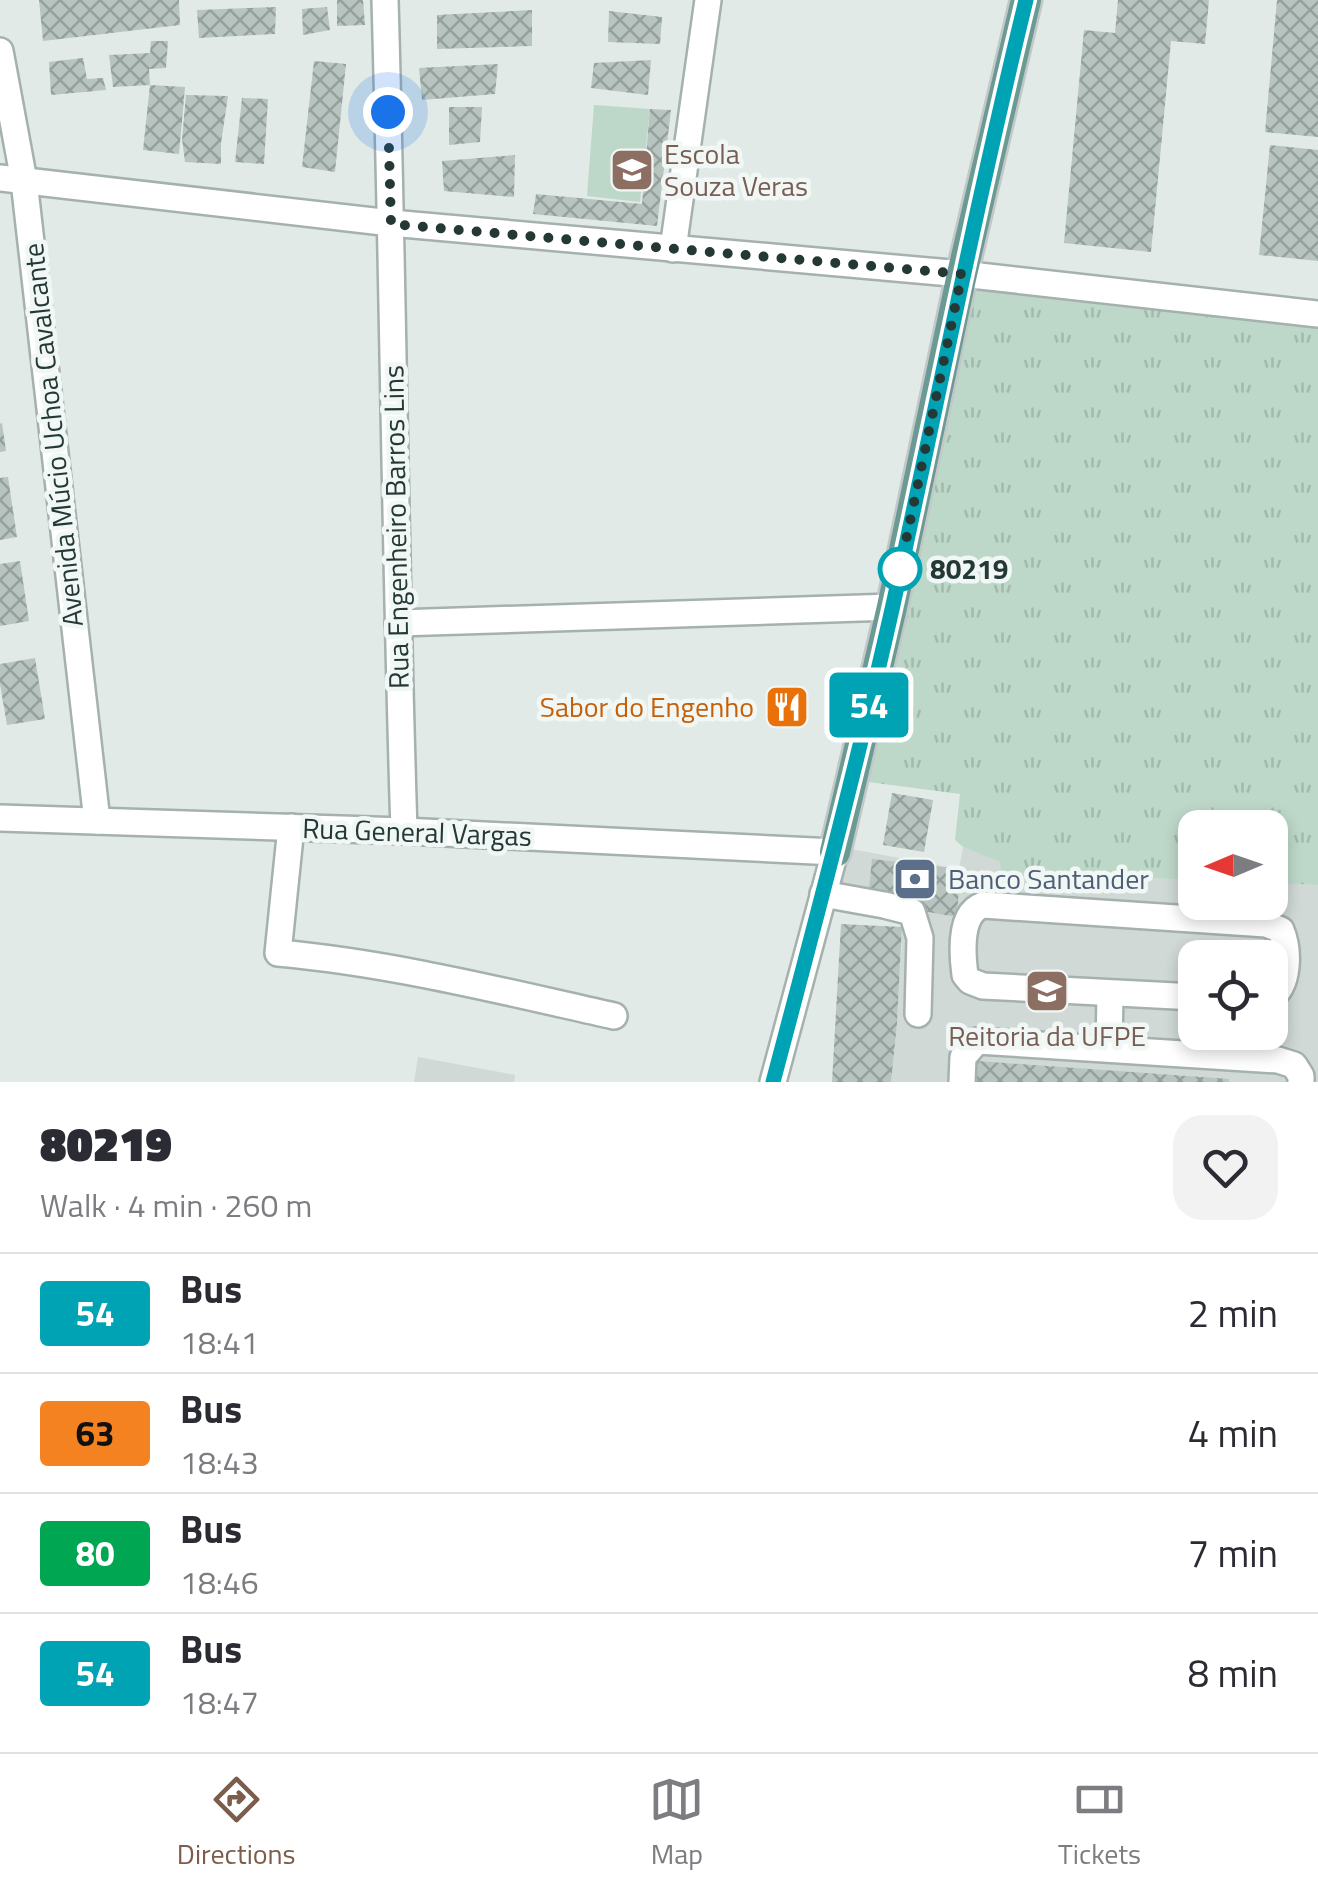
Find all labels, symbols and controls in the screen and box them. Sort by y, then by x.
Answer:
your location [363,87,413,137]
place label: Escola Souza Veras [664,132,808,207]
school or university icon: Escola Souza Veras [609,147,655,193]
street label: Avenida Múcio Uchoa Cavalcante [11,241,94,629]
street label: Rua Engenheiro Barros Lins [371,365,420,689]
place label: 80219 [930,547,1008,590]
marker: 80219 [879,548,921,590]
line badge: 54 [824,672,914,738]
text: 54 [849,678,889,732]
restaurant icon: Sabor do Engenho [764,684,810,730]
place label: Sabor do Engenho [540,685,754,728]
street label: Rua General Vargas [302,806,533,857]
north arrow [1178,810,1288,920]
map controls [1178,810,1288,1050]
bank icon: Banco Santander [892,856,938,902]
place label: Banco Santander [948,857,1149,900]
button: locate [1178,940,1288,1050]
school or university icon: Reitoria da UFPE [1024,968,1070,1014]
place label: Reitoria da UFPE [948,1014,1146,1057]
text: 80219 [40,1107,172,1180]
button: heart [1173,1115,1278,1220]
text: Walk · 4 min · 260 m [40,1181,312,1229]
text: Bus [180,1260,242,1318]
text: 2 min [1188,1284,1278,1342]
text: 54 [75,1286,115,1340]
text: 18:41 [180,1318,259,1366]
text: Bus [180,1380,242,1438]
text: 4 min [1188,1404,1278,1462]
text: 63 [75,1406,115,1460]
text: 18:43 [180,1438,259,1486]
text: Bus [180,1500,242,1558]
text: 7 min [1188,1524,1278,1582]
text: 80 [75,1526,115,1580]
text: 18:46 [180,1558,259,1606]
text: Bus [180,1620,242,1678]
text: 8 min [1188,1644,1278,1702]
text: 54 [75,1646,115,1700]
text: 18:47 [180,1678,259,1726]
tab: Directions [177,1772,296,1875]
tab: Map [649,1772,704,1875]
tab: Tickets [1058,1772,1141,1875]

